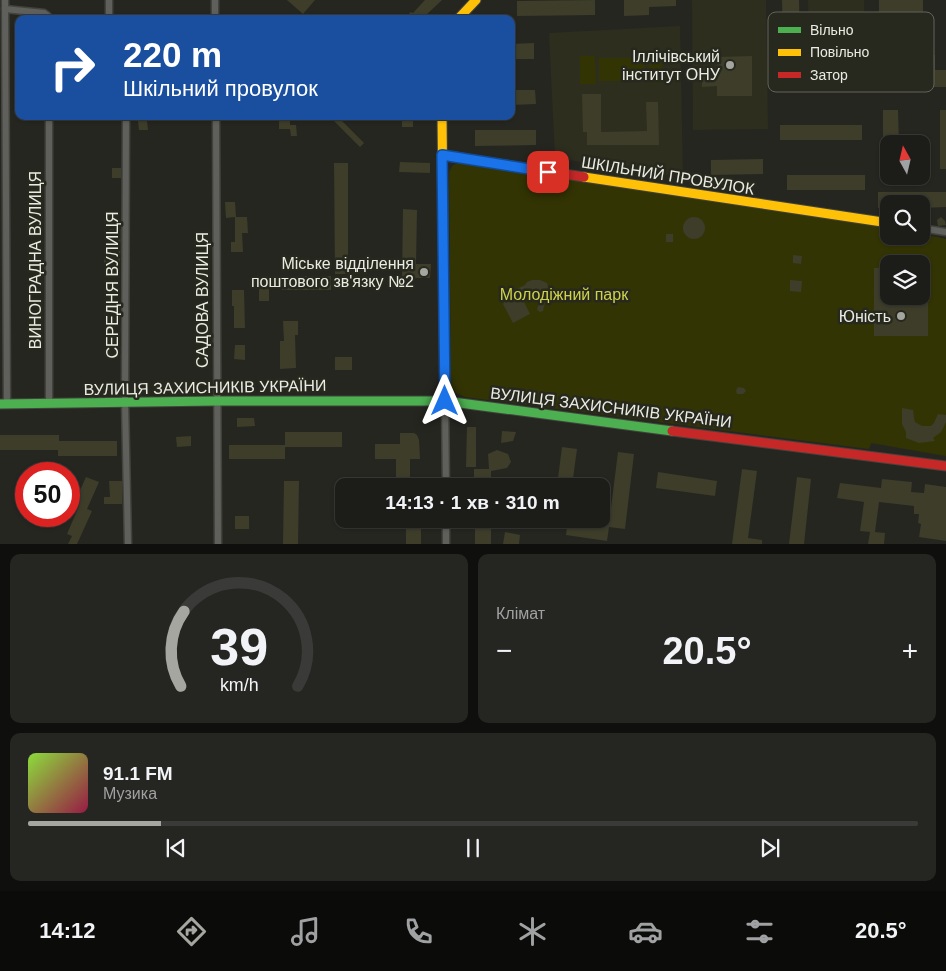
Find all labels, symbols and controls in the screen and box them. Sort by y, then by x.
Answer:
legend [768,12,934,92]
text: Вільно [810,22,854,38]
icon: right [40,35,105,100]
text: 220 m [123,35,222,74]
text: Повільно [810,44,870,60]
place label: Іллічівський інститут ОНУ [622,48,721,83]
marker: Іллічівський інститут ОНУ [724,59,736,71]
text: Затор [810,67,848,83]
text: Шкільний провулок [123,76,318,101]
north arrow [880,135,930,185]
map controls [880,135,930,305]
pin [527,151,569,193]
street label: ШКІЛЬНИЙ ПРОВУЛОК [580,152,756,198]
icon: arrive [534,158,562,186]
street label: ВИНОГРАДНА ВУЛИЦЯ [27,171,44,349]
button: search [880,195,930,245]
street label: СЕРЕДНЯ ВУЛИЦЯ [104,211,121,359]
street label: САДОВА ВУЛИЦЯ [194,232,211,368]
place label: Міське відділення поштового зв'язку №2 [251,255,414,290]
button: layers [880,255,930,305]
marker: Міське відділення поштового зв'язку №2 [418,266,430,278]
park label: Молодіжний парк [500,286,629,303]
place label: Юність [839,308,891,325]
marker: Юність [895,310,907,322]
position arrow [418,374,470,426]
street label: ВУЛИЦЯ ЗАХИСНИКІВ УКРАЇНИ [83,377,327,398]
street label: ВУЛИЦЯ ЗАХИСНИКІВ УКРАЇНИ [489,384,733,431]
speed limit sign: 50 [15,462,80,527]
text: 14:13 · 1 хв · 310 m [385,492,560,513]
text: Клімат [496,605,545,622]
text: 39 [210,618,268,676]
text: 20.5° [662,630,752,672]
text: − [496,635,512,666]
text: + [902,635,918,666]
text: km/h [220,675,258,695]
text: 91.1 FM [103,763,173,784]
text: Музика [103,785,157,802]
icon: previous [162,834,190,862]
icon: pause [459,834,487,862]
icon: next [756,834,784,862]
icon: directions [174,914,209,949]
icon: music [288,914,323,949]
icon: phone [401,914,436,949]
icon: climate [515,914,550,949]
icon: car [628,914,663,949]
icon: filters [742,914,777,949]
text: 14:12 [39,918,96,943]
text: 20.5° [855,918,907,943]

